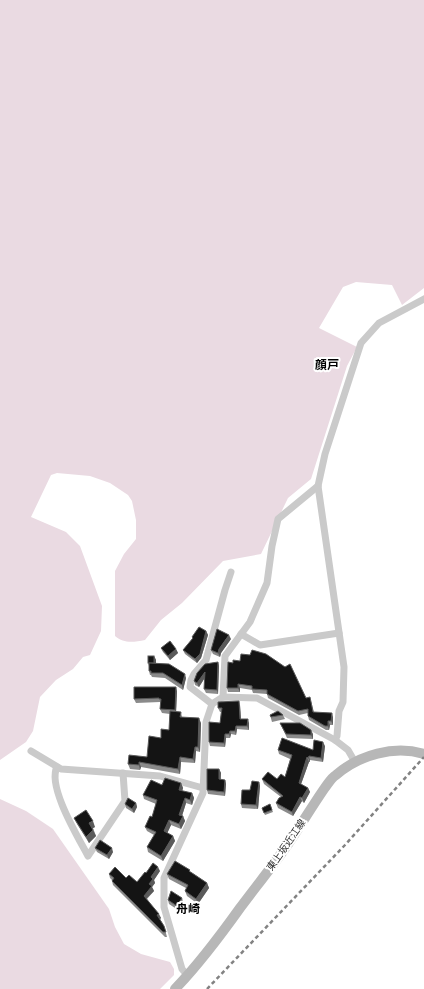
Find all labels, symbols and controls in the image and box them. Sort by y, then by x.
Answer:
district label: 顔戸 [315,356,339,373]
street label: 東上坂近江線 [263,816,309,874]
district label: 舟崎 [176,900,200,917]

